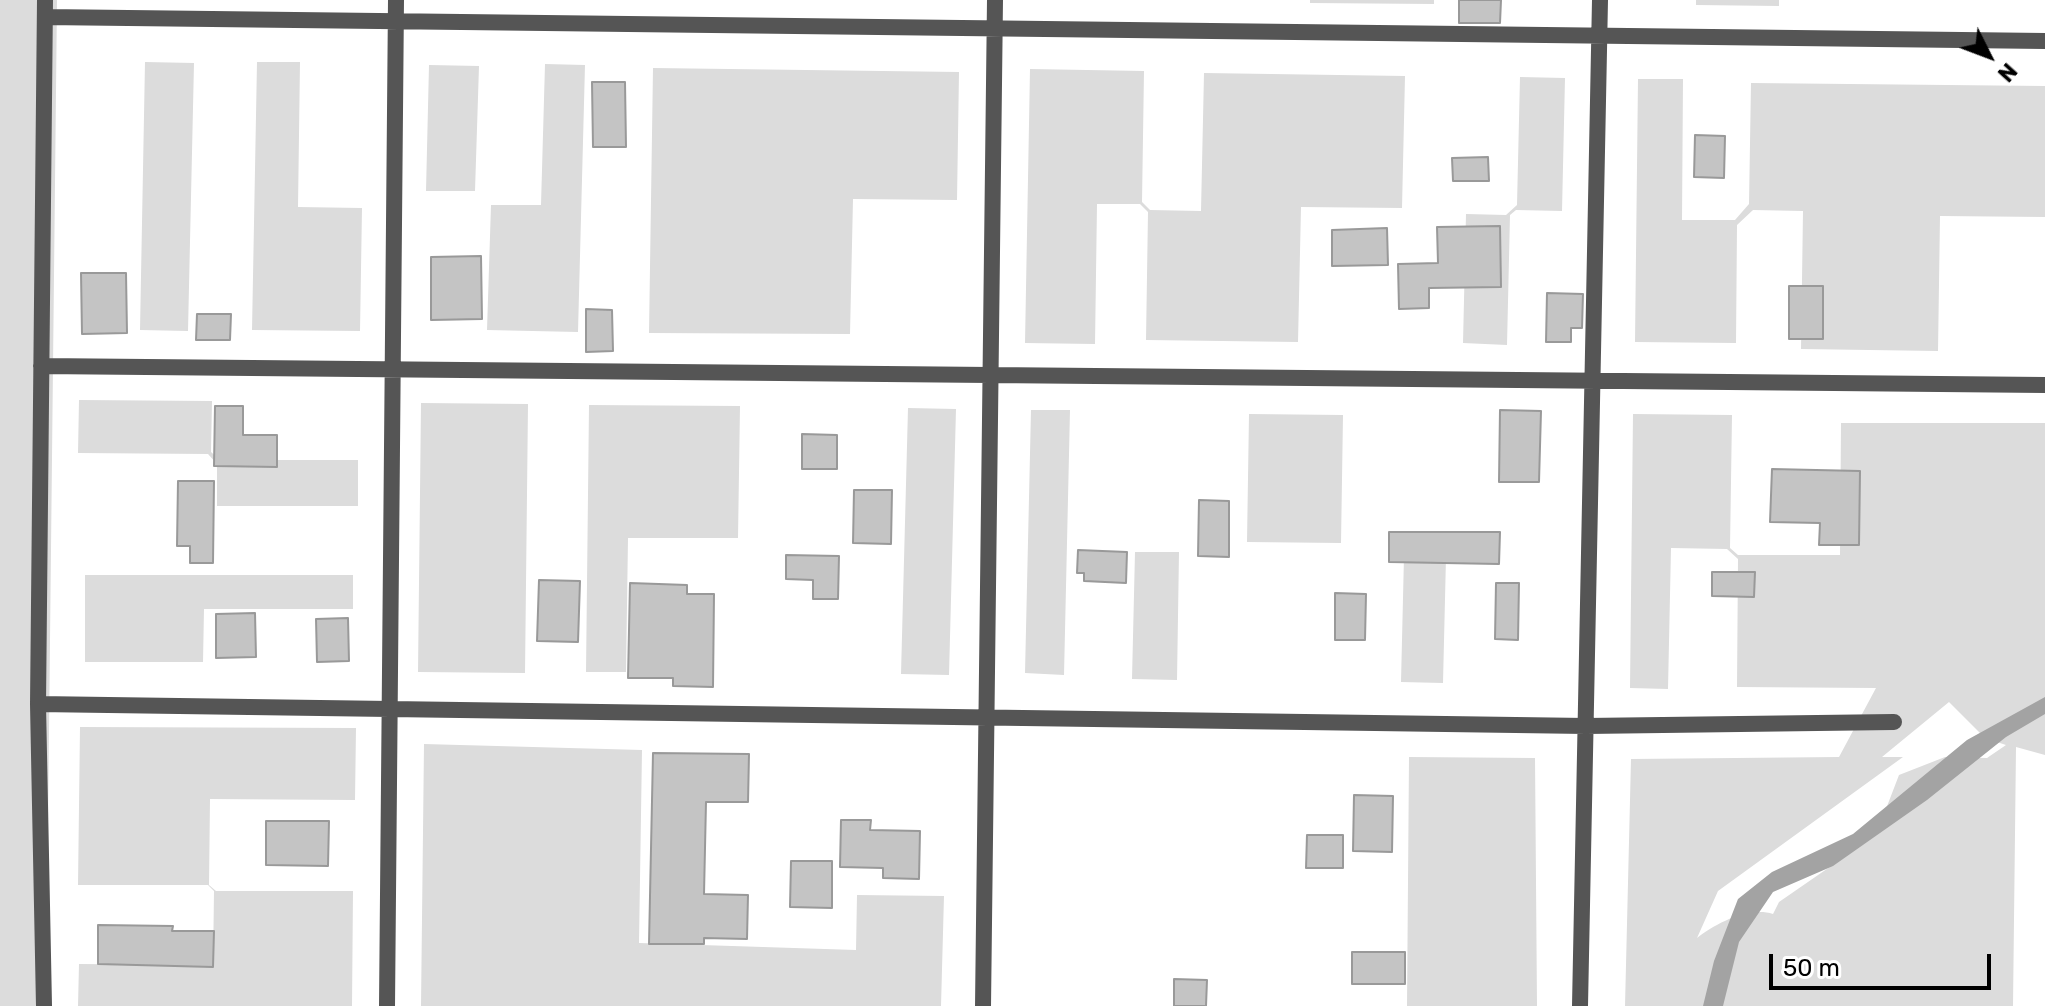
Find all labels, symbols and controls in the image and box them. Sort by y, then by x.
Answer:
north arrow [1949,16,2029,96]
text: N [1992,57,2023,87]
scale bar [1773,938,1995,988]
text: 50 m [1783,954,1840,982]

